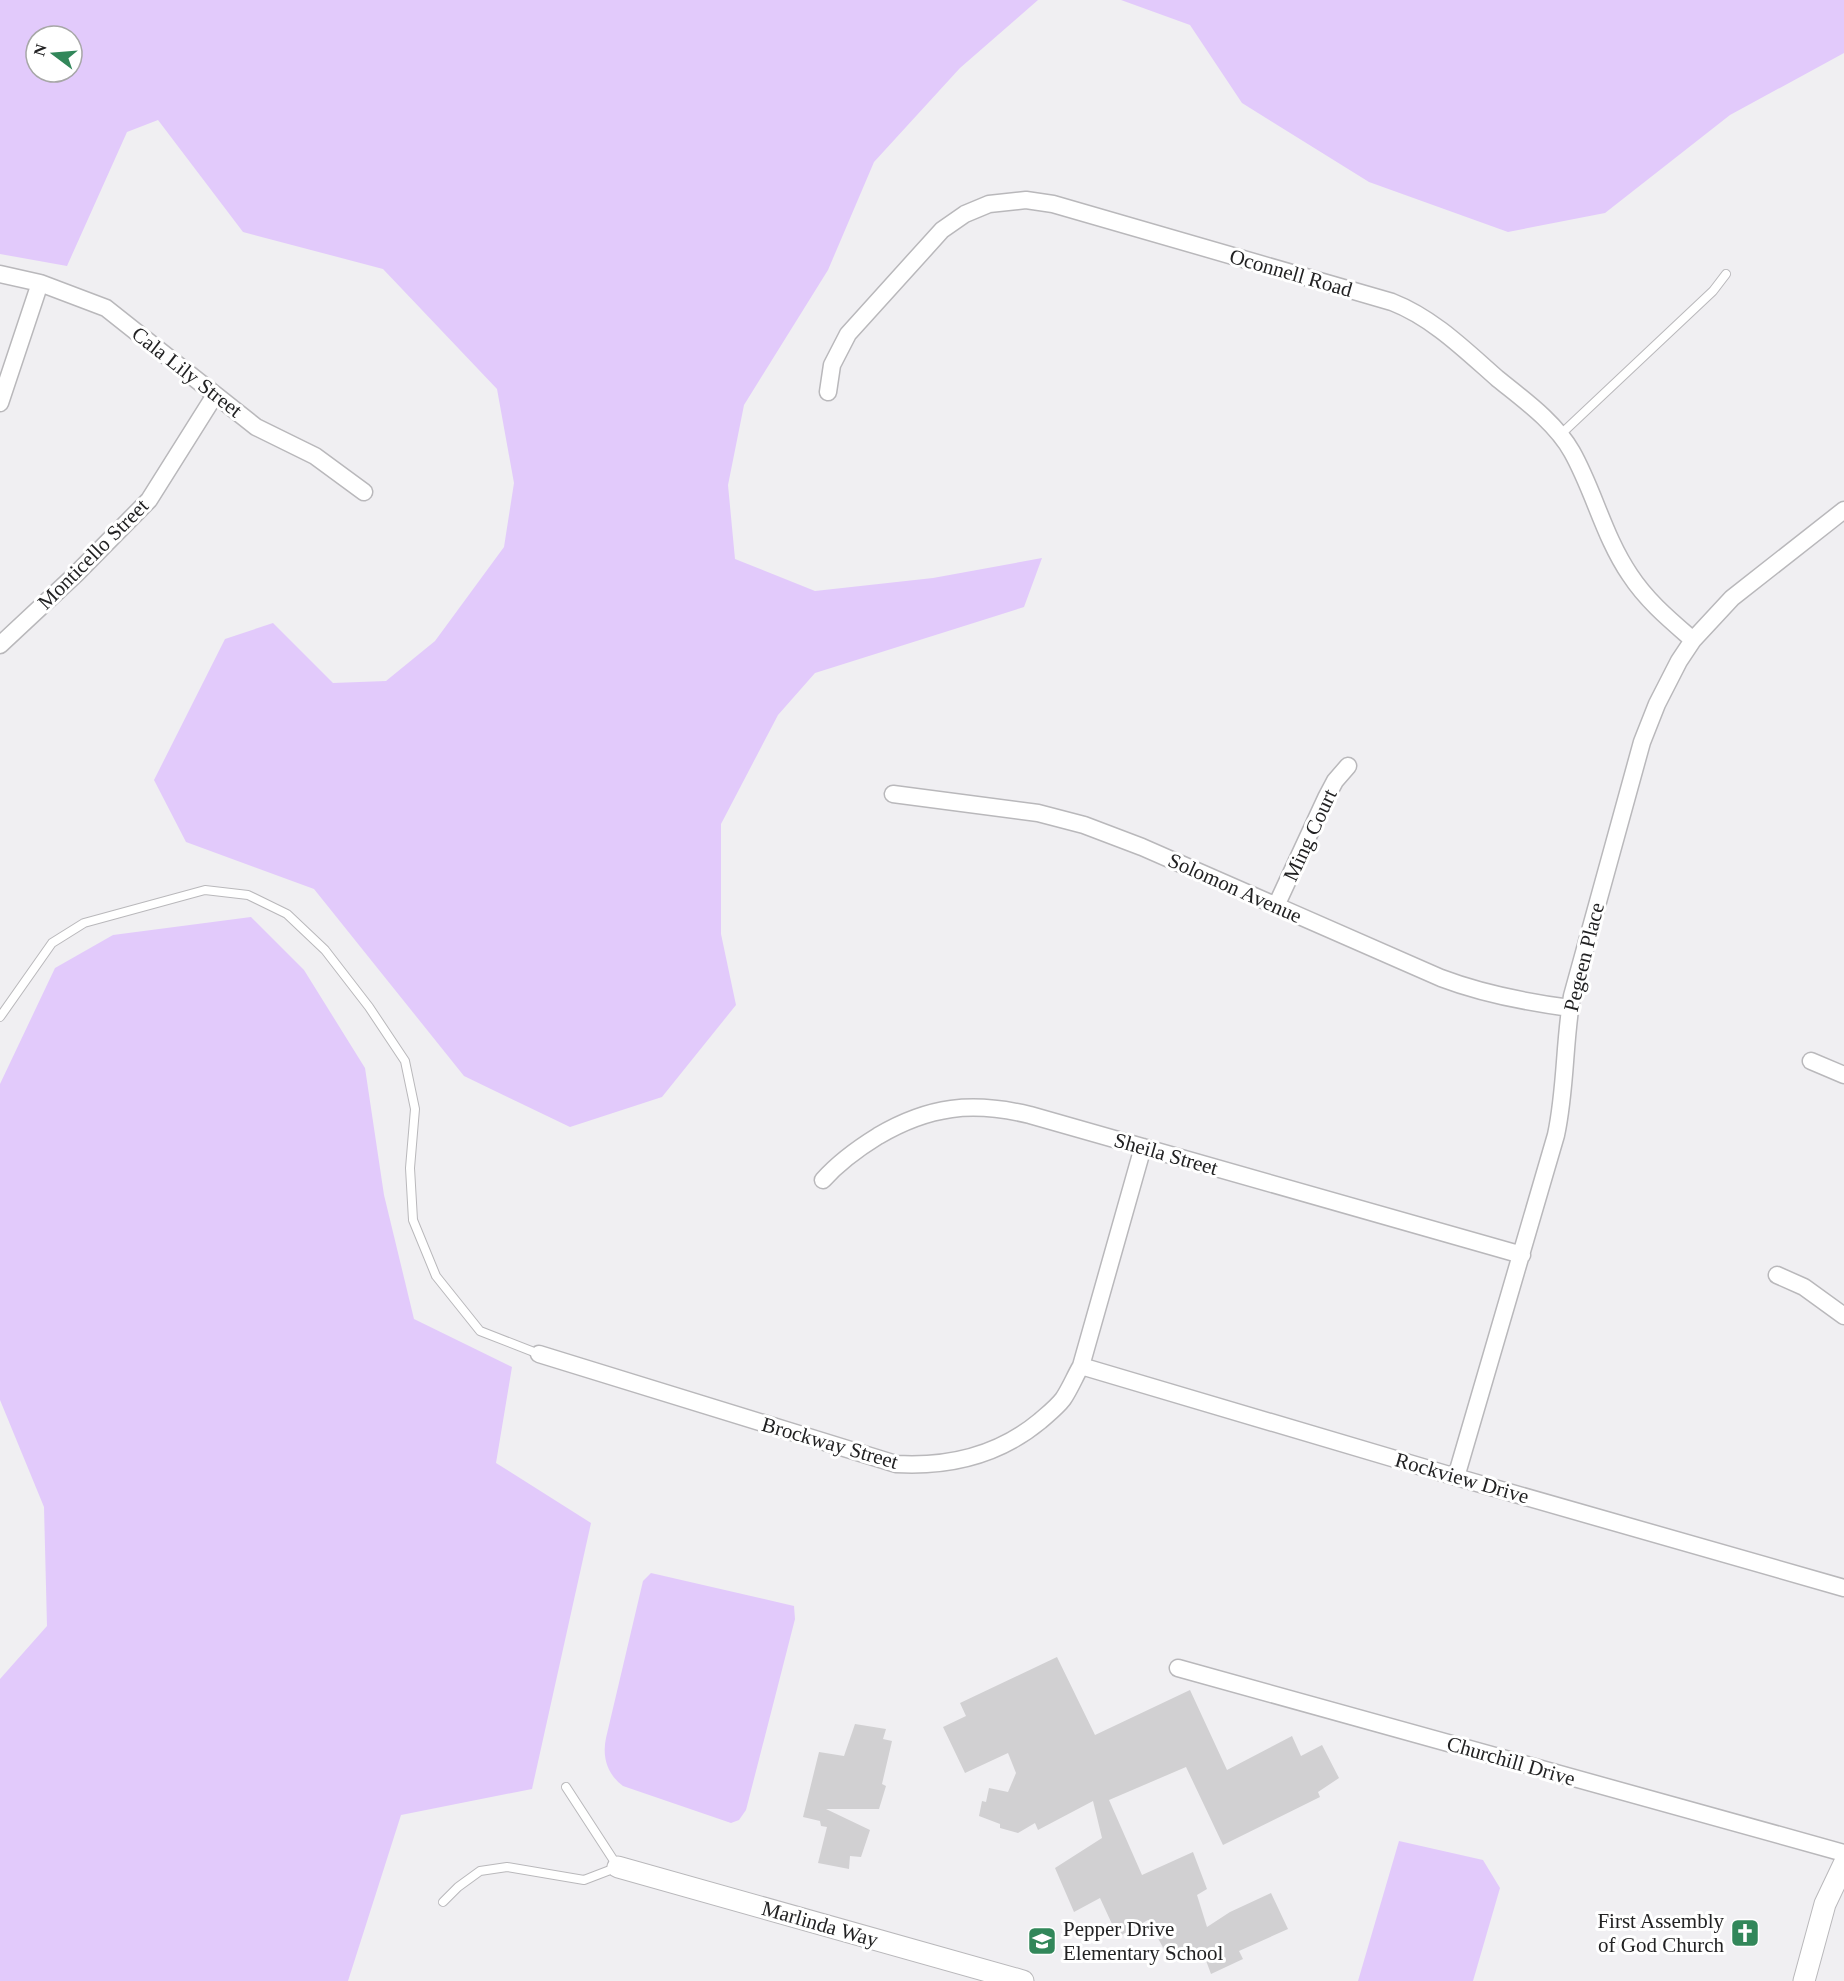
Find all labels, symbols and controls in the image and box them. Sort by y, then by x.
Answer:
north arrow [24,24,84,84]
text: N [30,42,50,58]
street label: Oconnell Road [1227,244,1356,302]
street label: Cala Lily Street [127,322,247,422]
street label: Monticello Street [33,494,153,614]
street label: Ming Court [1278,785,1342,885]
street label: Solomon Avenue [1164,848,1306,928]
street label: Pegeen Place [1559,900,1609,1014]
street label: Sheila Street [1111,1128,1221,1180]
street label: Brockway Street [759,1412,901,1474]
street label: Rockview Drive [1392,1447,1532,1509]
street label: Churchill Drive [1444,1731,1578,1791]
street label: Marlinda Way [759,1896,881,1952]
place label: First Assembly of God Church [1597,1909,1724,1957]
place label: Pepper Drive Elementary School [1063,1917,1224,1965]
church icon: First Assembly of God Church [1729,1917,1761,1949]
school or university icon: Pepper Drive Elementary School [1026,1925,1058,1957]

